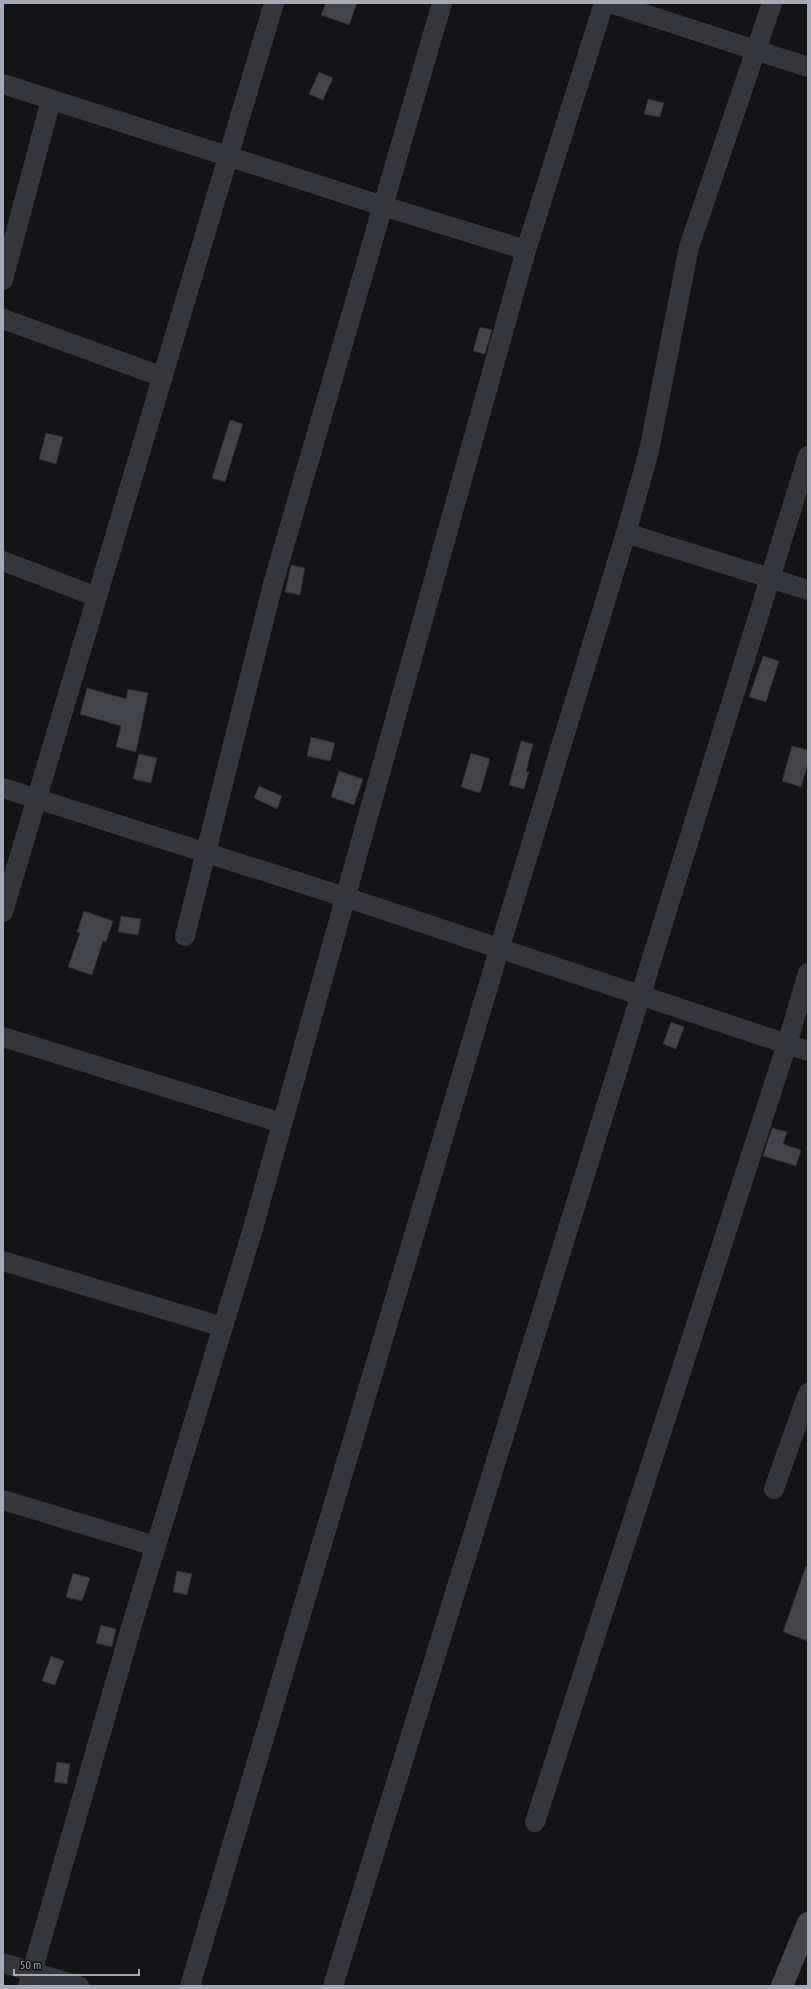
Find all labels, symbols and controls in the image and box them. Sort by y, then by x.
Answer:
scale bar [14,1951,139,1977]
text: 50 m [20,1957,41,1972]

